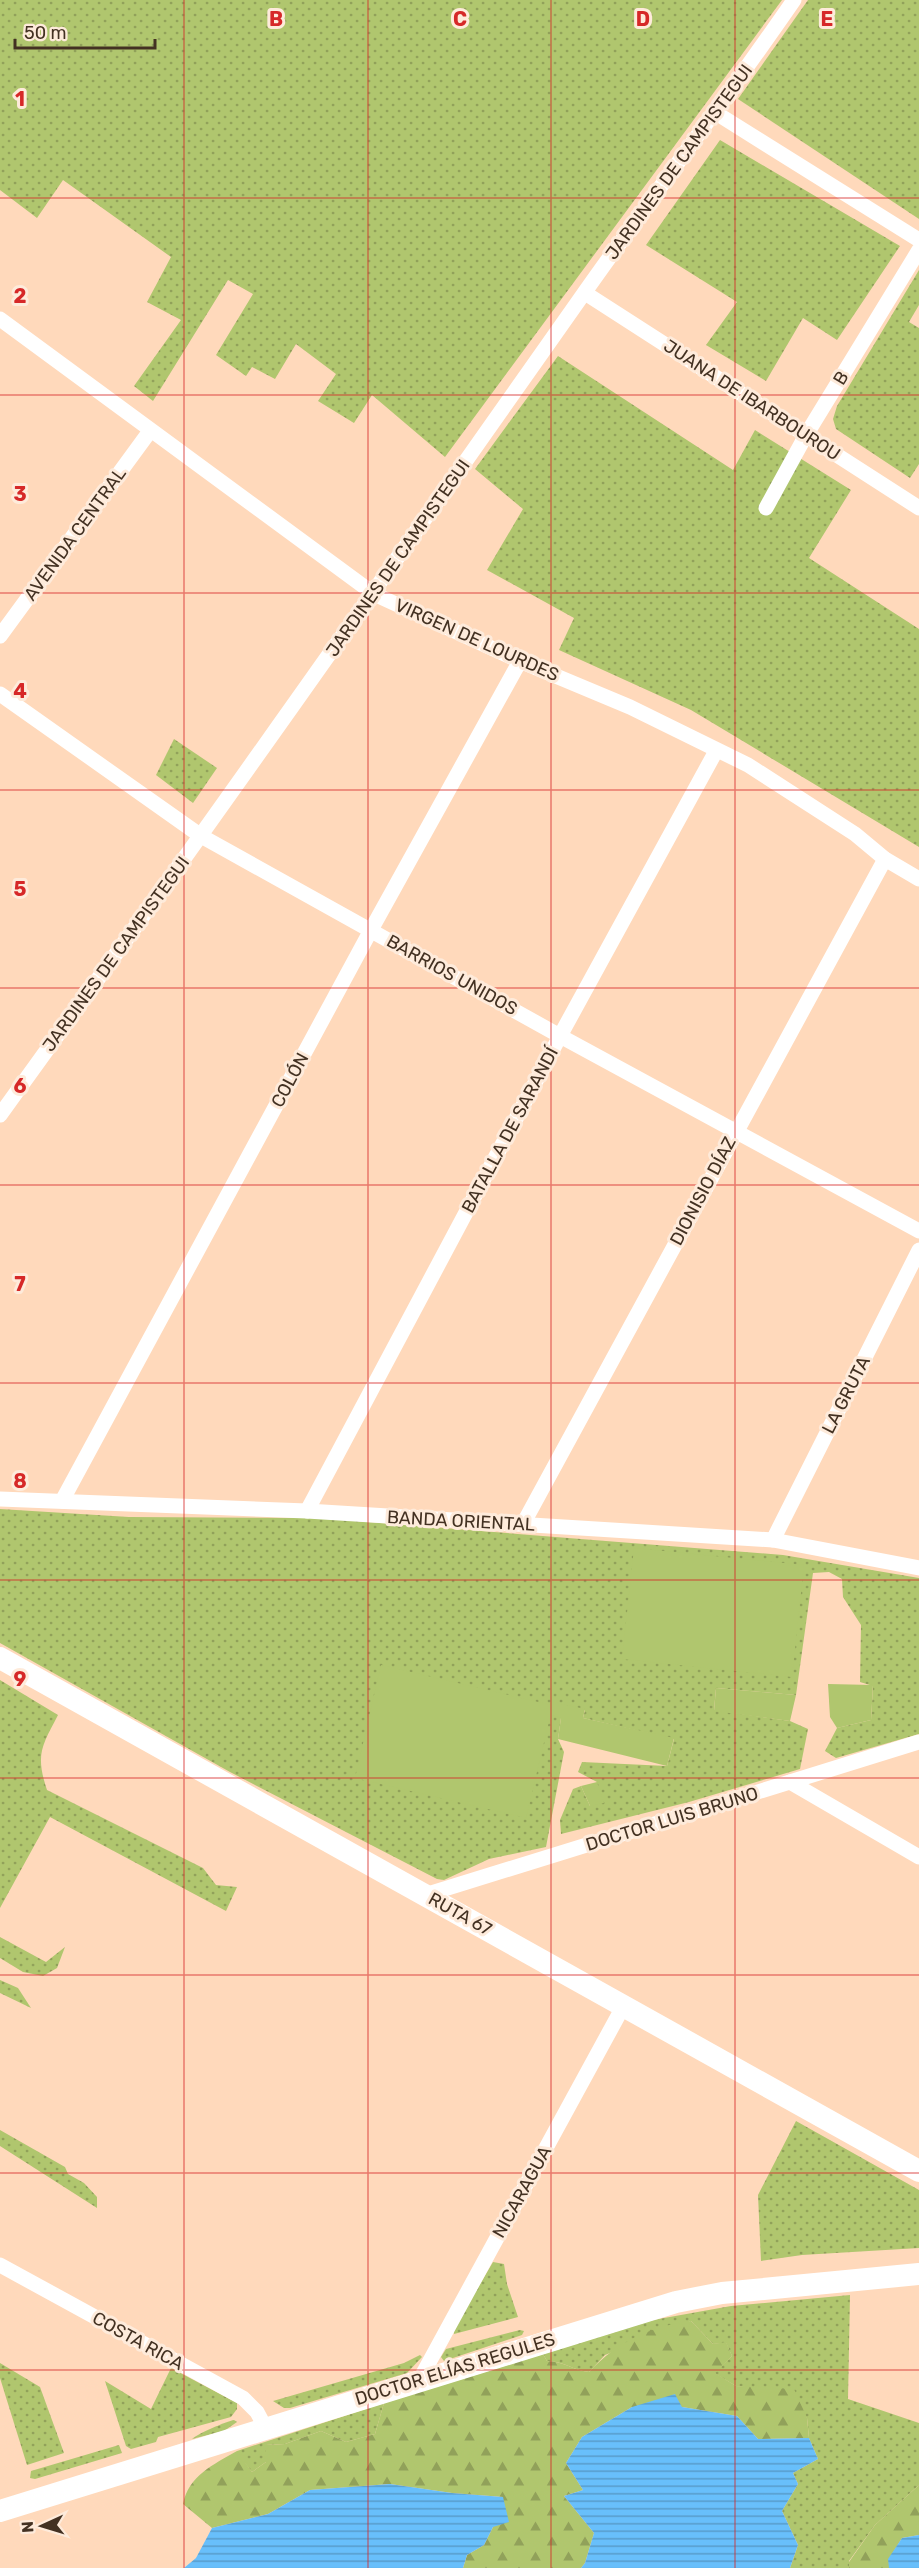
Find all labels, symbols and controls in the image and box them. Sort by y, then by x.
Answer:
text: B [269,7,283,31]
text: C [453,7,467,31]
text: D [636,7,650,31]
text: E [821,7,833,31]
scale bar [15,12,154,50]
text: 50 m [24,22,67,44]
street label: JARDINES DE CAMPISTEGUI [601,60,757,264]
text: 1 [15,87,25,111]
text: 2 [14,284,27,308]
street label: JUANA DE IBARBOUROU [660,335,844,465]
street label: B [828,367,854,389]
street label: JARDINES DE CAMPISTEGUI [321,455,475,661]
street label: AVENIDA CENTRAL [19,463,131,605]
text: 3 [13,482,27,506]
street label: VIRGEN DE LOURDES [392,594,562,686]
text: 4 [13,679,27,703]
street label: JARDINES DE CAMPISTEGUI [38,852,194,1056]
text: 5 [14,877,27,901]
street label: BARRIOS UNIDOS [383,930,521,1020]
street label: BATALLA DE SARANDÍ [457,1042,564,1217]
street label: COLÓN [266,1049,314,1111]
text: 6 [13,1074,27,1098]
street label: DIONISIO DÍAZ [665,1133,741,1249]
text: 7 [14,1272,26,1296]
street label: LA GRUTA [817,1353,875,1437]
text: 8 [13,1469,27,1493]
street label: BANDA ORIENTAL [386,1506,536,1536]
text: 9 [14,1667,27,1691]
street label: DOCTOR LUIS BRUNO [583,1782,761,1856]
street label: RUTA 67 [424,1888,496,1940]
street label: NICARAGUA [488,2142,556,2242]
street label: COSTA RICA [89,2307,187,2375]
street label: DOCTOR ELÍAS REGULES [352,2328,558,2410]
north arrow [12,2496,72,2556]
text: N [18,2521,37,2533]

